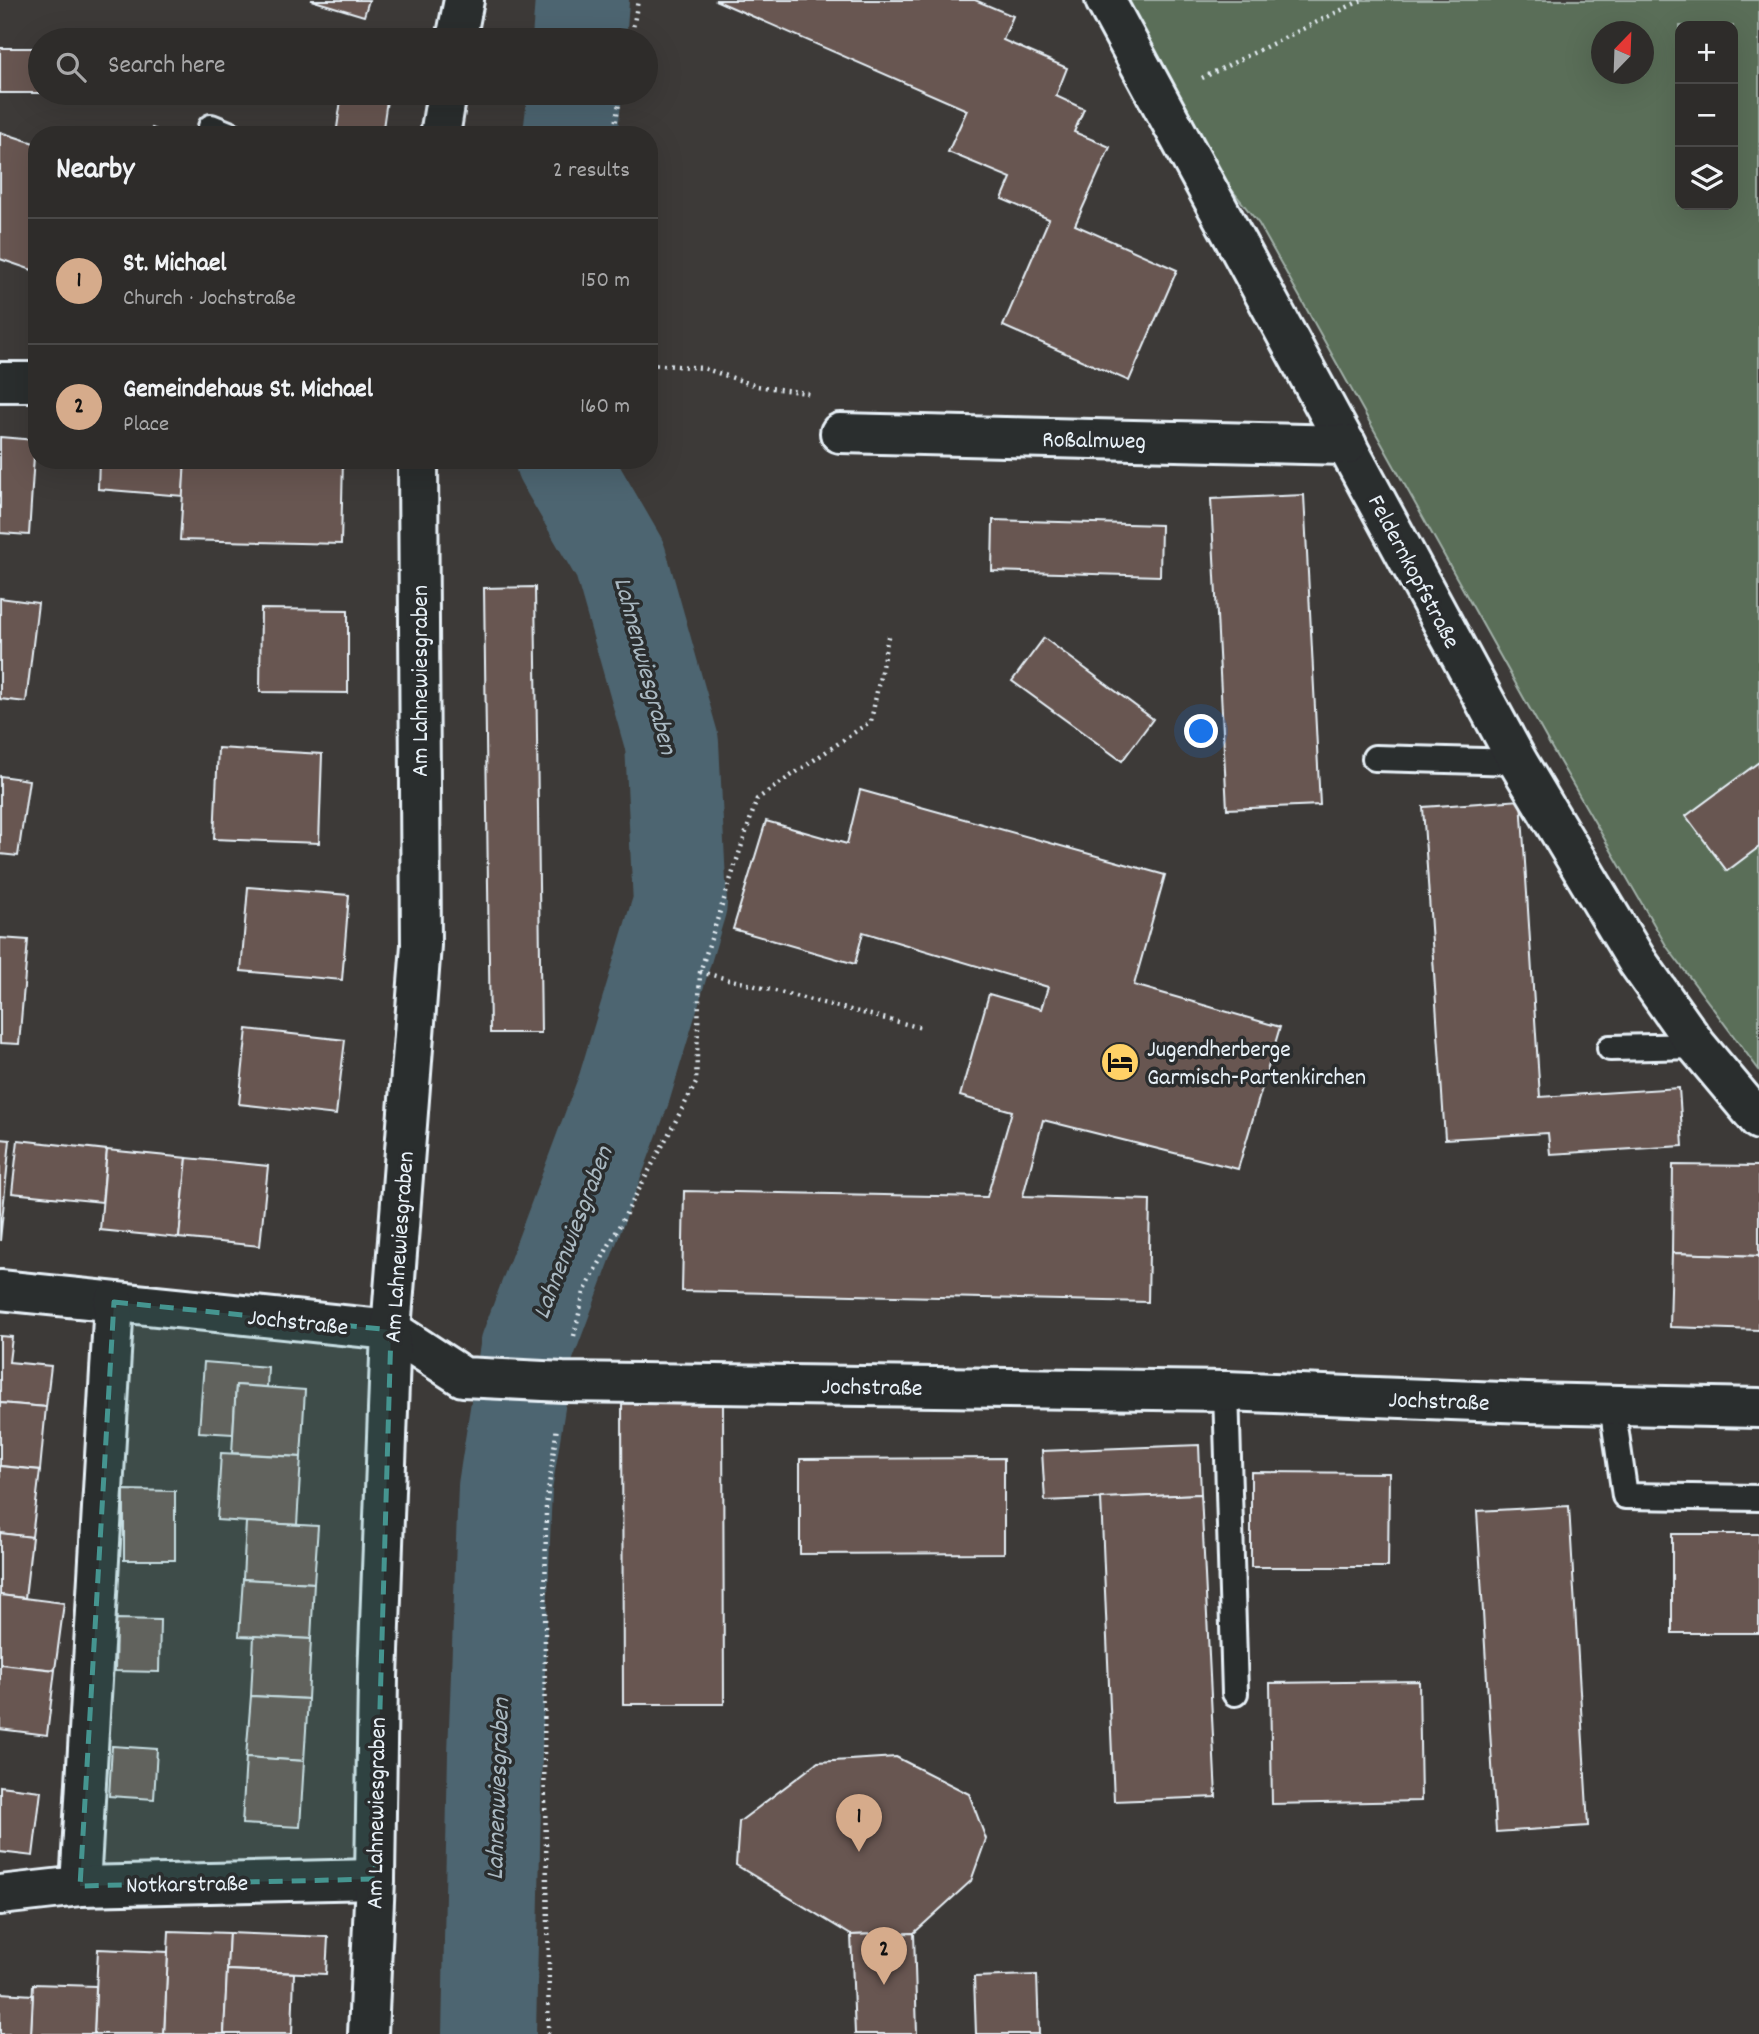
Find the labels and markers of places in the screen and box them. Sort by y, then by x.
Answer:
place label: Jugendherberge Garmisch-Partenkirchen [1147,1034,1366,1096]
hotel icon: Jugendherberge Garmisch-Partenkirchen [1099,1041,1141,1083]
pin: 1 [836,1794,882,1852]
pin: 2 [861,1927,907,1985]

